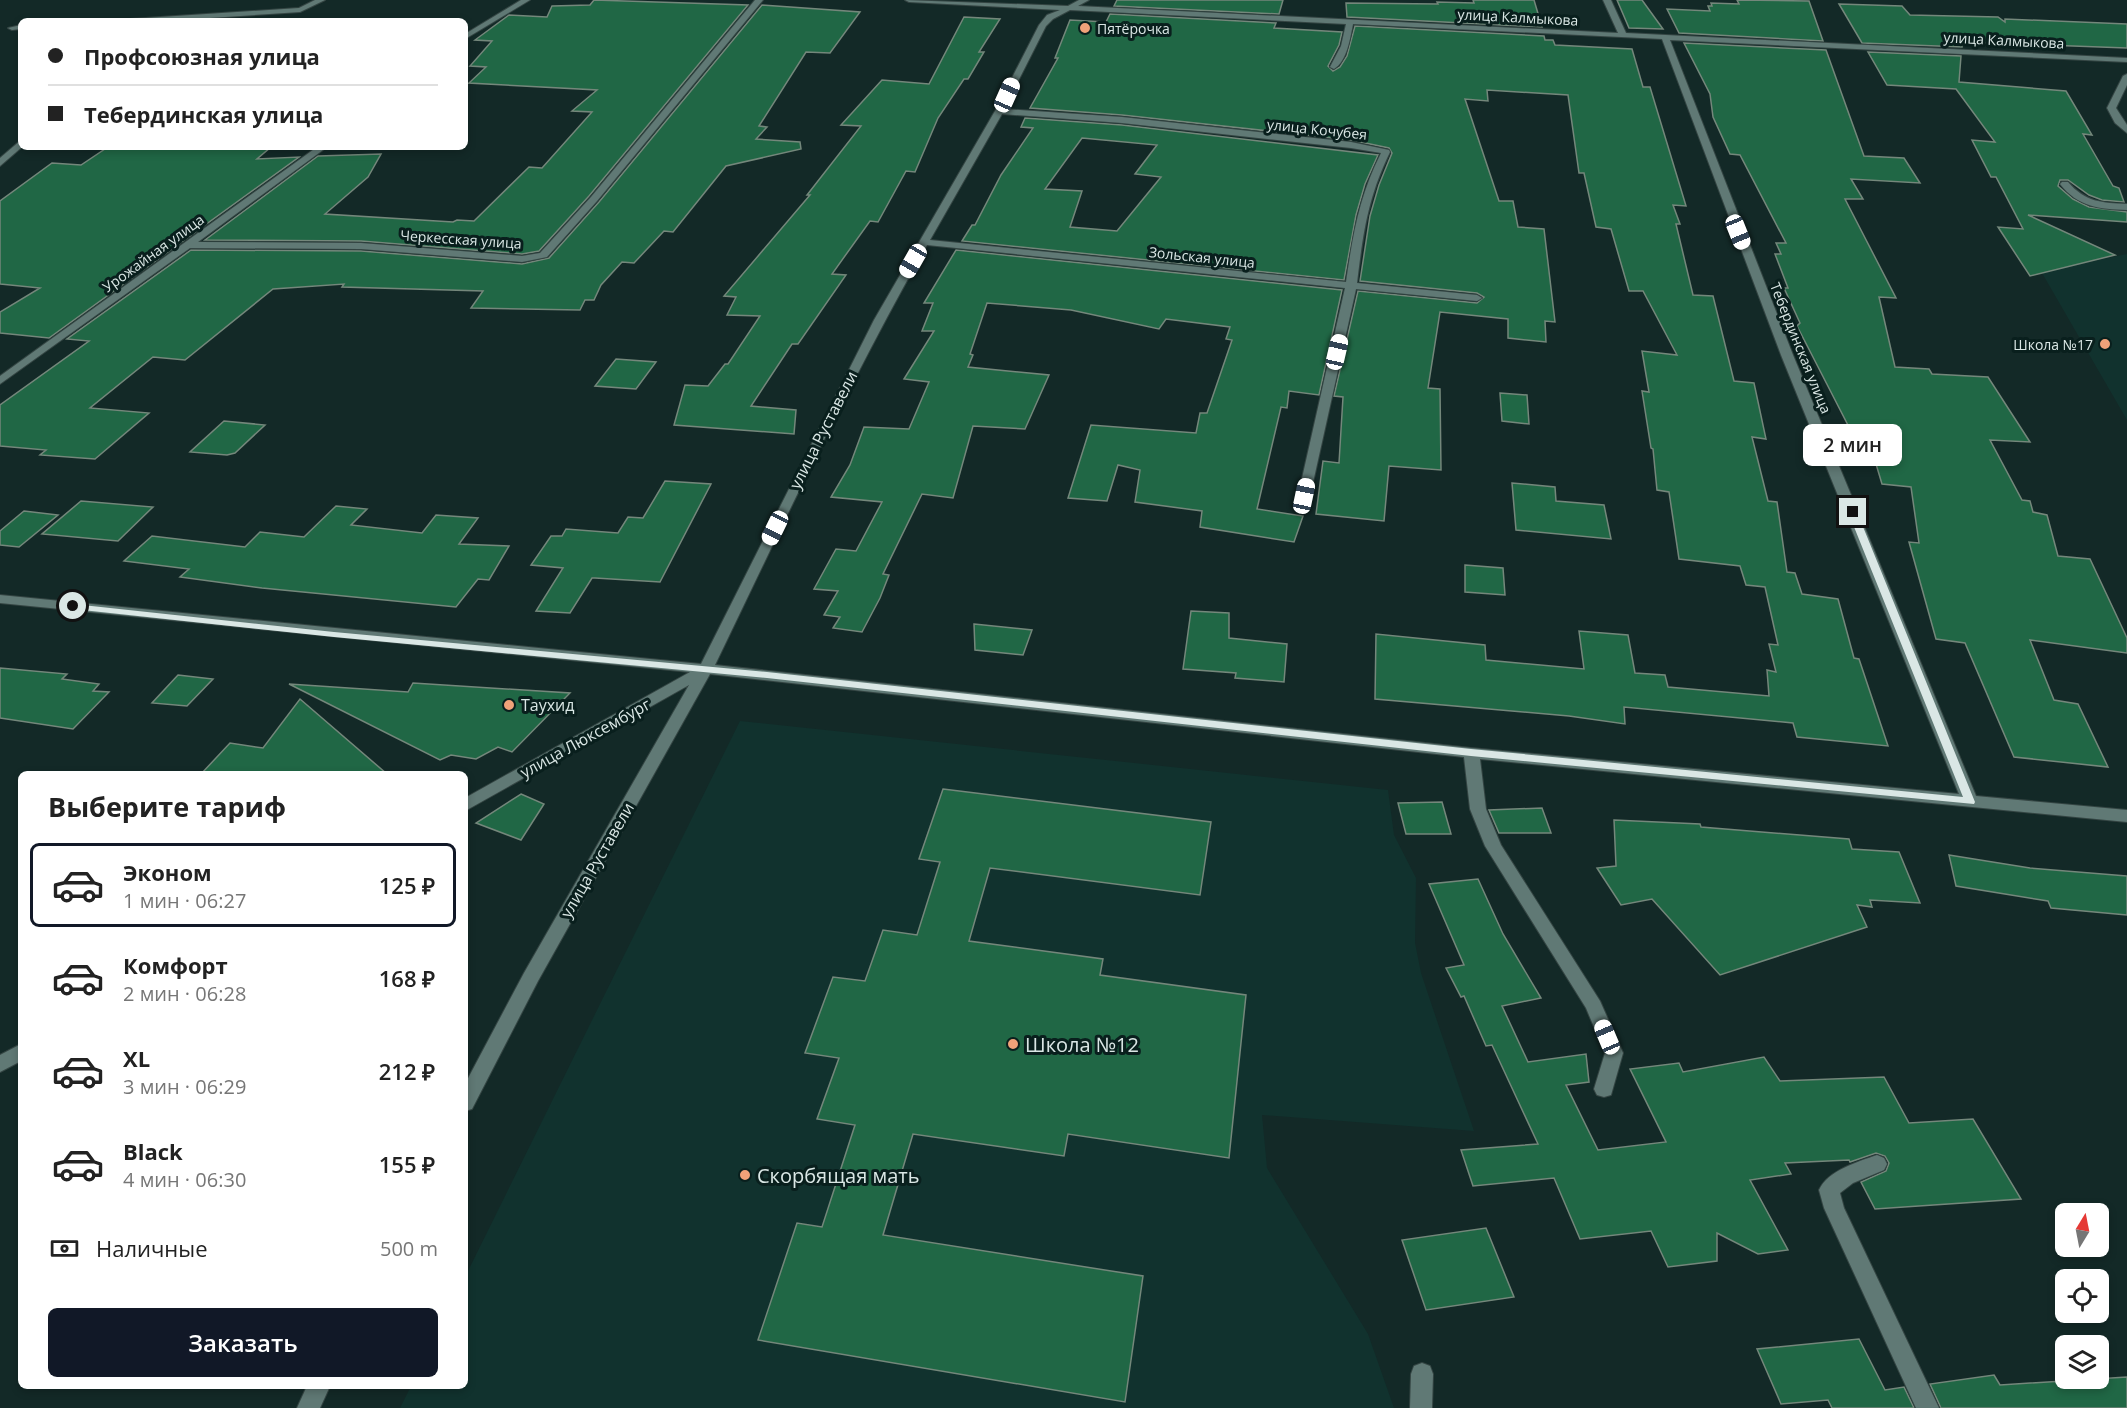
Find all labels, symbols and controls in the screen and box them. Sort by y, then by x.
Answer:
street label: улица Калмыкова [1457,4,1579,30]
place label: Пятёрочка [1097,19,1170,38]
marker: Пятёрочка [1078,21,1092,35]
street label: улица Калмыкова [1943,27,2065,53]
text: Профсоюзная улица [84,41,320,71]
car [991,75,1023,115]
text: Тебердинская улица [84,99,323,129]
street label: улица Кочубея [1266,114,1368,144]
street label: Урожайная улица [98,210,208,296]
car [1723,212,1753,252]
street label: Черкесская улица [400,225,522,253]
car [896,241,930,281]
street label: Зольская улица [1148,242,1256,272]
street label: Тебердинская улица [1766,280,1836,416]
car [1324,332,1350,372]
place label: Школа №17 [2013,335,2093,354]
marker: Школа №17 [2098,337,2112,351]
street label: улица Руставели [784,367,862,493]
callout: 2 мин [1804,425,1902,467]
text: 2 мин [1823,431,1882,458]
car [1291,477,1317,515]
route end [1839,498,1866,525]
car [759,508,791,548]
route start [59,592,86,619]
street label: улица Люксембург [516,693,654,783]
place label: Таухид [521,694,574,716]
marker: Таухид [502,698,516,712]
text: Выберите тариф [48,788,286,825]
street label: улица Руставели [555,798,639,922]
text: Эконом [123,857,212,887]
icon: car [51,858,105,912]
text: 125 ₽ [379,870,435,900]
text: 1 мин · 06:27 [123,887,246,914]
text: Комфорт [123,950,228,980]
icon: car [51,951,105,1005]
text: 168 ₽ [379,963,435,993]
text: 2 мин · 06:28 [123,980,246,1007]
car [1592,1017,1622,1057]
place label: Школа №12 [1025,1031,1139,1058]
marker: Школа №12 [1006,1037,1020,1051]
text: XL [123,1043,150,1073]
icon: car [51,1044,105,1098]
text: 212 ₽ [379,1056,435,1086]
text: 3 мин · 06:29 [123,1073,246,1100]
text: Black [123,1136,183,1166]
icon: car [51,1137,105,1191]
text: 155 ₽ [379,1149,435,1179]
place label: Скорбящая мать [757,1162,920,1189]
text: 4 мин · 06:30 [123,1166,246,1193]
marker: Скорбящая мать [738,1168,752,1182]
north arrow [2055,1203,2109,1257]
map controls [2055,1203,2109,1389]
icon: cash [48,1232,81,1265]
text: Наличные [96,1233,208,1263]
text: 500 m [380,1235,438,1262]
button: locate [2055,1269,2109,1323]
button: Заказать [48,1308,438,1377]
button: layers [2055,1335,2109,1389]

